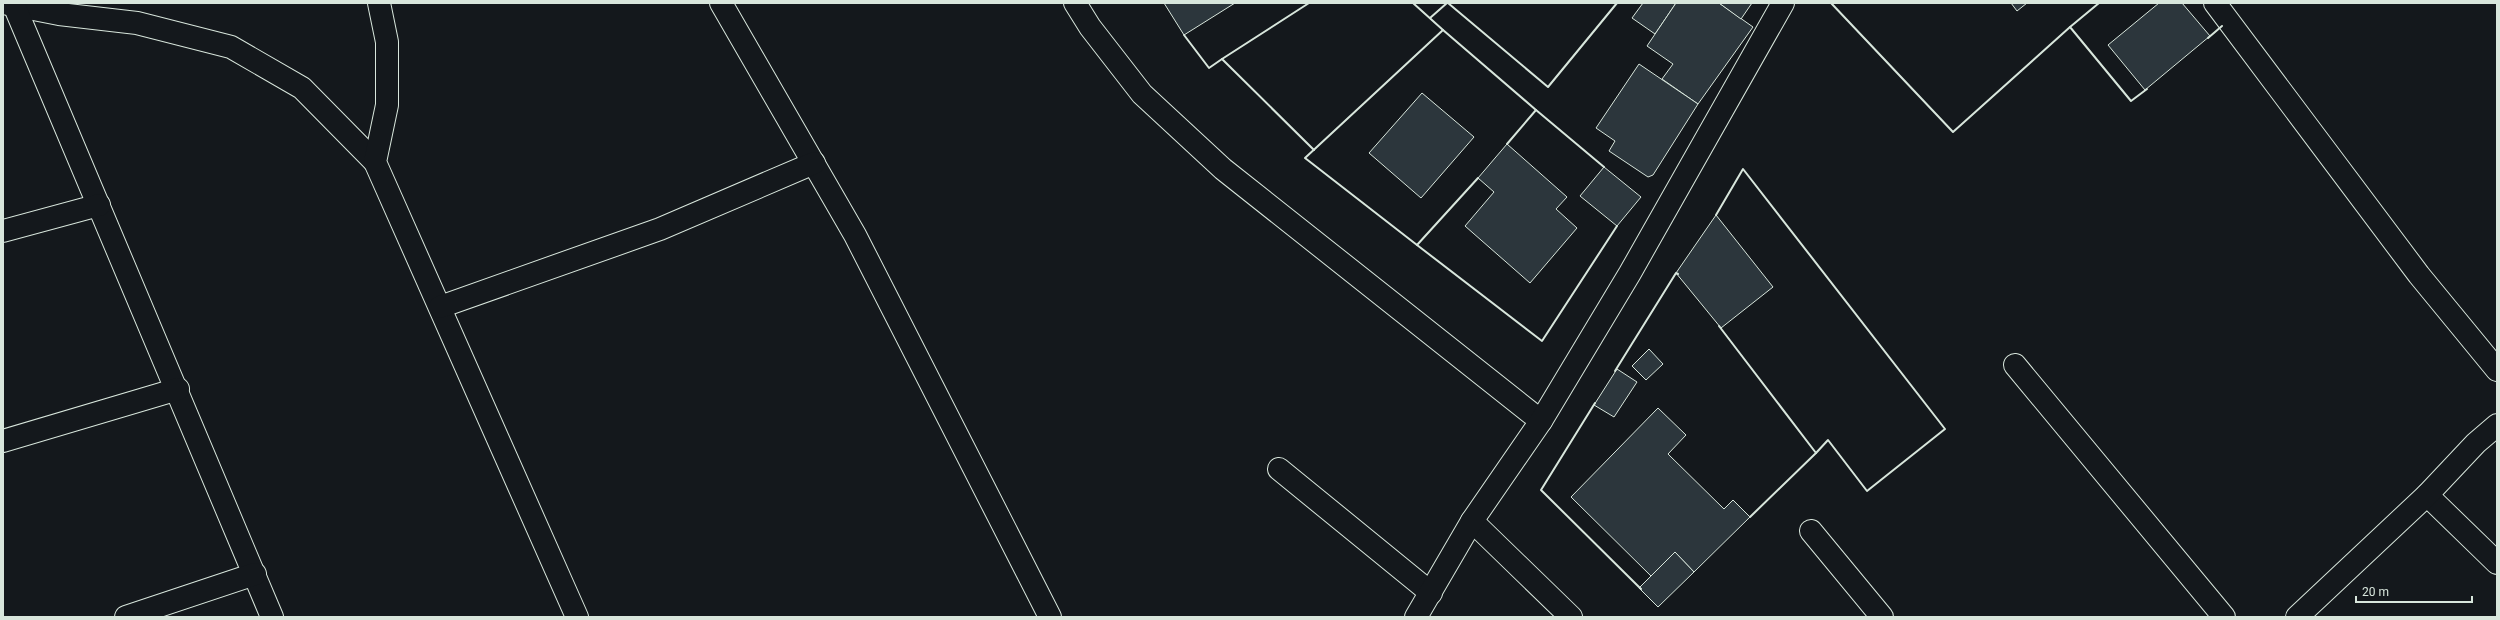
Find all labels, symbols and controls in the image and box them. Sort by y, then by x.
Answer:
scale bar [2356,578,2472,604]
text: 20 m [2362,585,2389,599]

